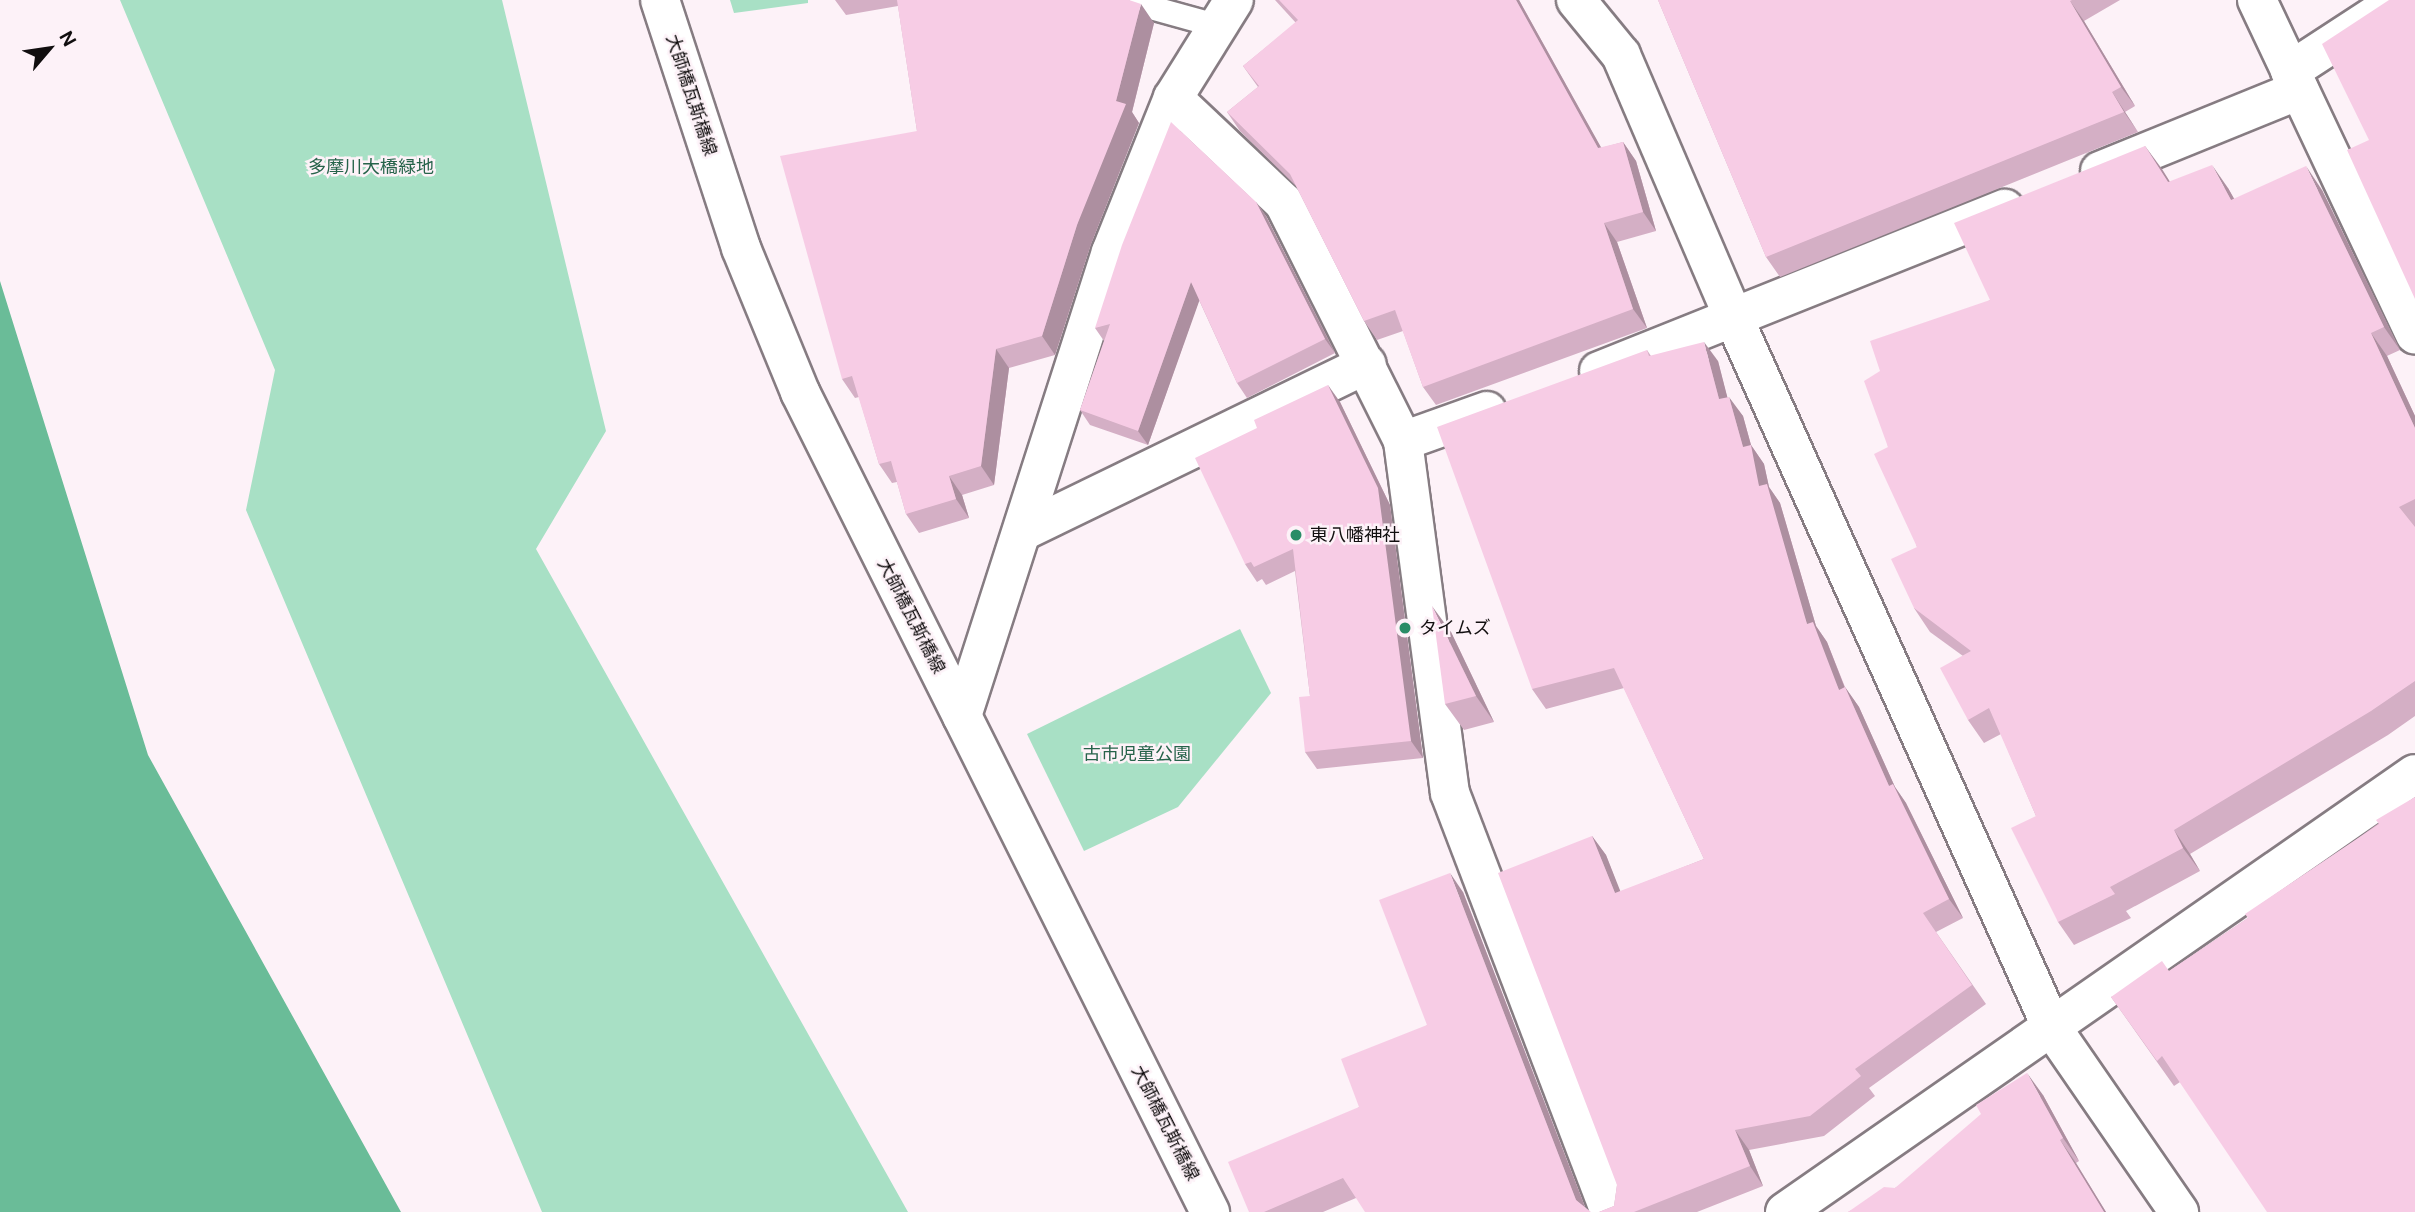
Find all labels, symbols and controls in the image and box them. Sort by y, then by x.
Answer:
north arrow [14,14,84,84]
text: N [54,26,82,51]
street label: 大師橋瓦斯橋線 [661,32,721,158]
park label: 多摩川大橋緑地 [308,156,434,178]
place label: 東八幡神社 [1310,524,1400,546]
marker: 東八幡神社 [1288,527,1304,543]
street label: 大師橋瓦斯橋線 [873,555,949,677]
place label: タイムズ [1419,617,1491,639]
marker: タイムズ [1397,620,1413,636]
park label: 古市児童公園 [1083,743,1191,765]
street label: 大師橋瓦斯橋線 [1127,1062,1203,1184]

